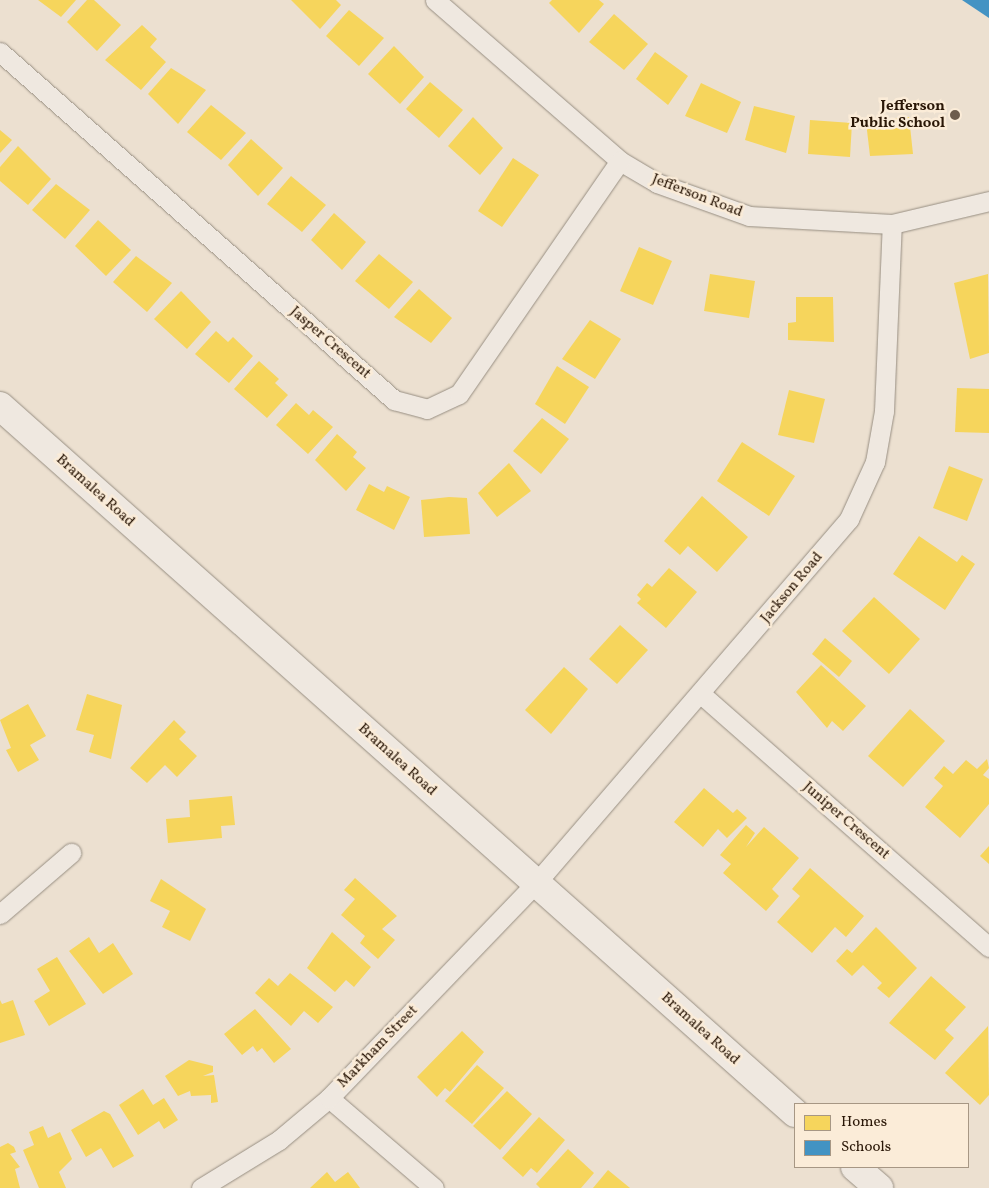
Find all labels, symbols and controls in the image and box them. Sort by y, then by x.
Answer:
place label: Jefferson Public School [850,97,945,132]
marker: Jefferson Public School [949,109,961,121]
street label: Jefferson Road [649,170,745,222]
street label: Jasper Crescent [286,303,374,383]
street label: Bramalea Road [52,451,138,531]
street label: Jackson Road [757,549,827,627]
street label: Bramalea Road [354,720,440,800]
street label: Juniper Crescent [799,778,893,864]
street label: Bramalea Road [657,989,743,1069]
street label: Markham Street [334,1002,422,1092]
legend [794,1103,969,1168]
text: Homes [841,1112,887,1133]
text: Schools [841,1137,891,1158]

